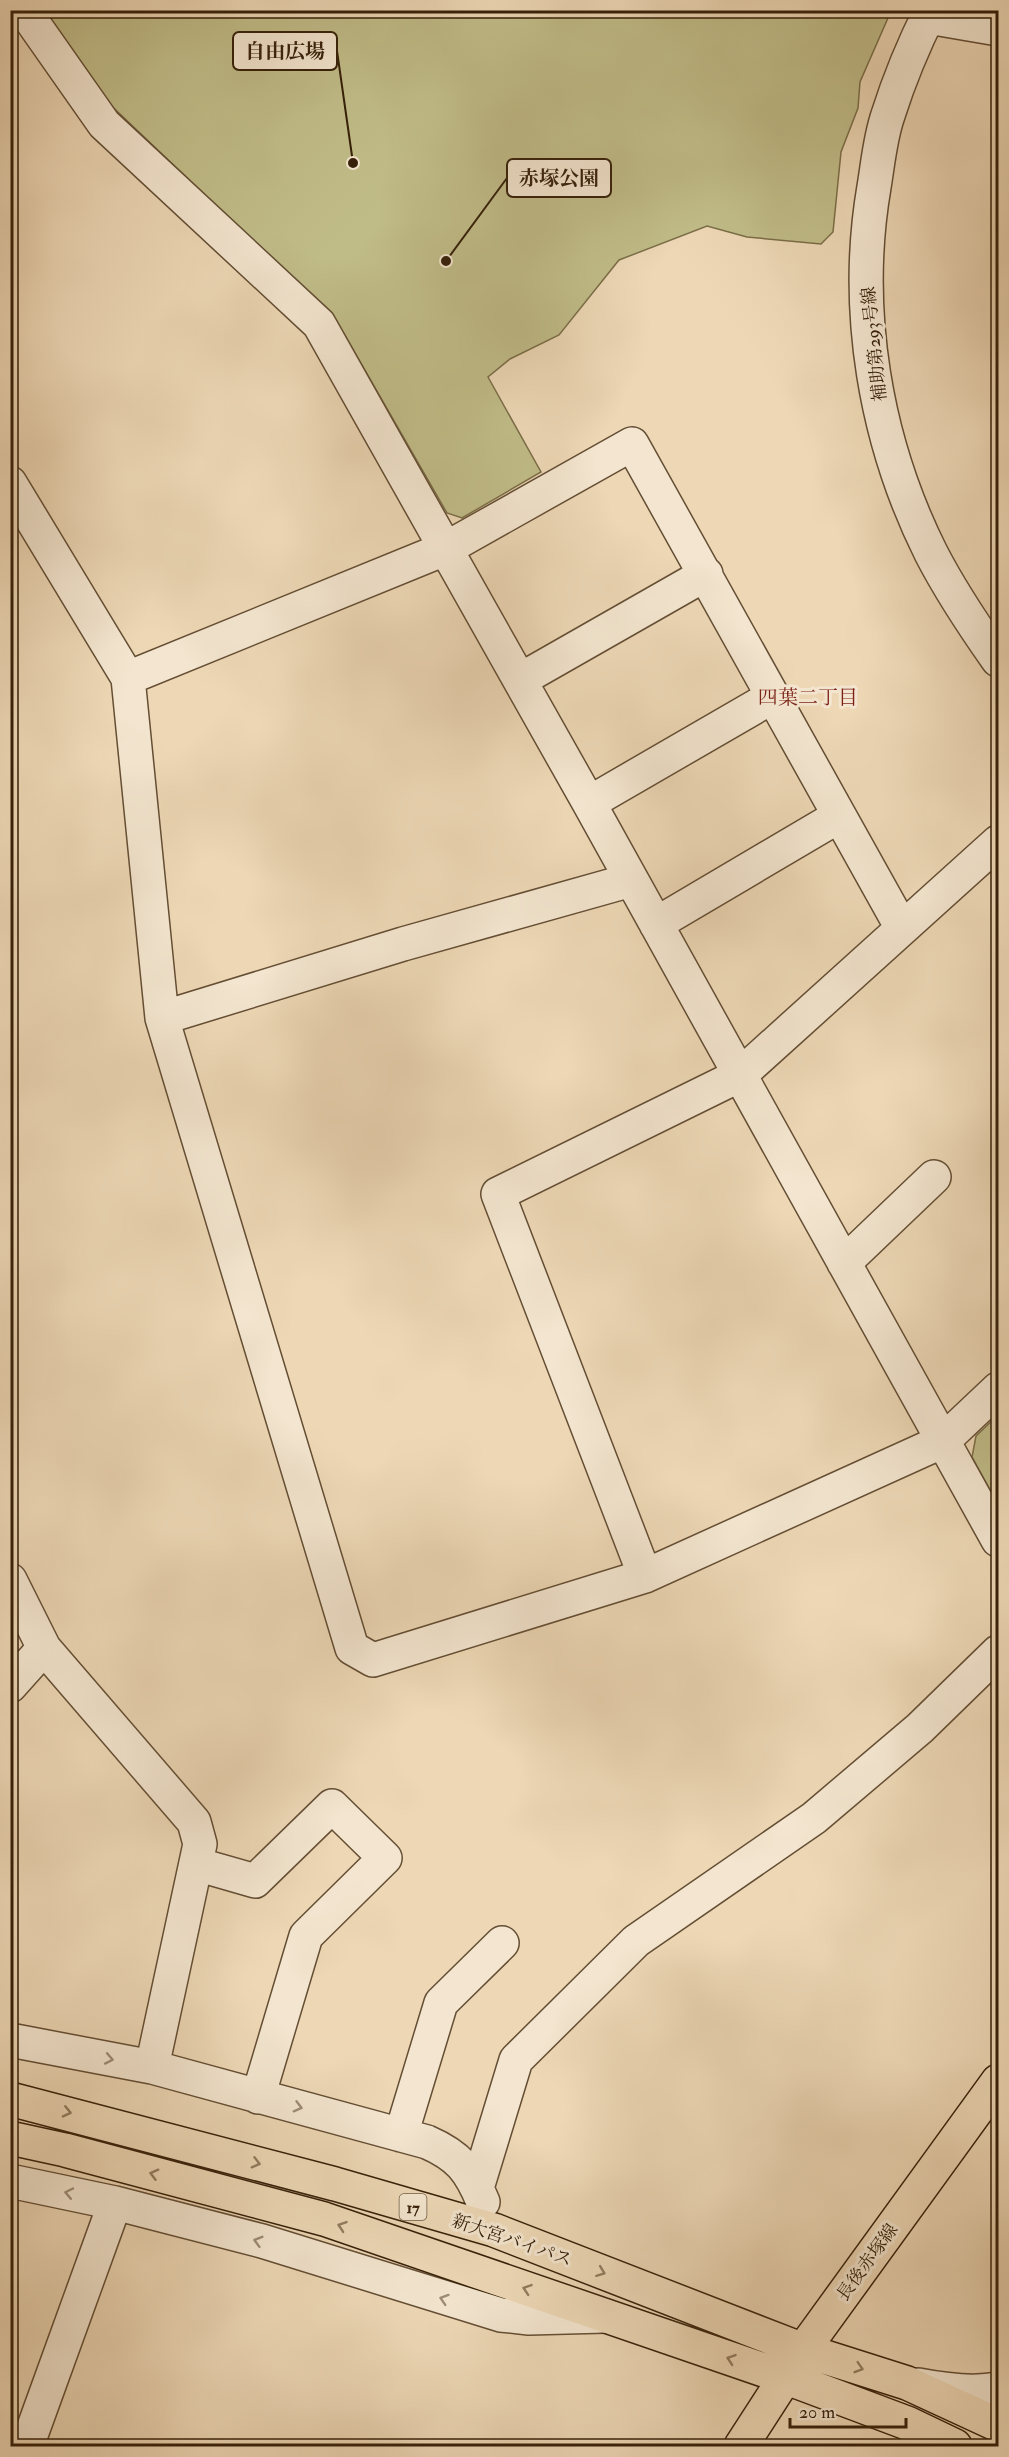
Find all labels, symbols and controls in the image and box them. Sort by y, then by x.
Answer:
callout: 自由広場 [233,32,337,70]
text: 自由広場 [245,39,325,64]
callout: 赤塚公園 [507,159,611,197]
text: 赤塚公園 [519,166,599,191]
street label: 補助第293号線 [857,285,892,402]
district label: 四葉二丁目 [758,685,858,710]
one-way arrow [104,2052,114,2065]
one-way arrow [293,2100,303,2113]
one-way arrow [62,2105,72,2118]
one-way arrow [251,2155,261,2168]
one-way arrow [150,2169,160,2181]
one-way arrow [64,2187,74,2200]
road number: 17 [400,2194,426,2220]
street label: 新大宮バイパス [449,2209,575,2272]
street label: 長後赤塚線 [832,2219,903,2305]
one-way arrow [337,2220,348,2233]
one-way arrow [253,2235,263,2248]
one-way arrow [595,2265,606,2277]
one-way arrow [522,2284,533,2297]
one-way arrow [439,2294,450,2306]
one-way arrow [726,2354,737,2366]
one-way arrow [853,2361,864,2373]
scale bar [790,2391,906,2429]
text: 20 m [799,2401,835,2424]

